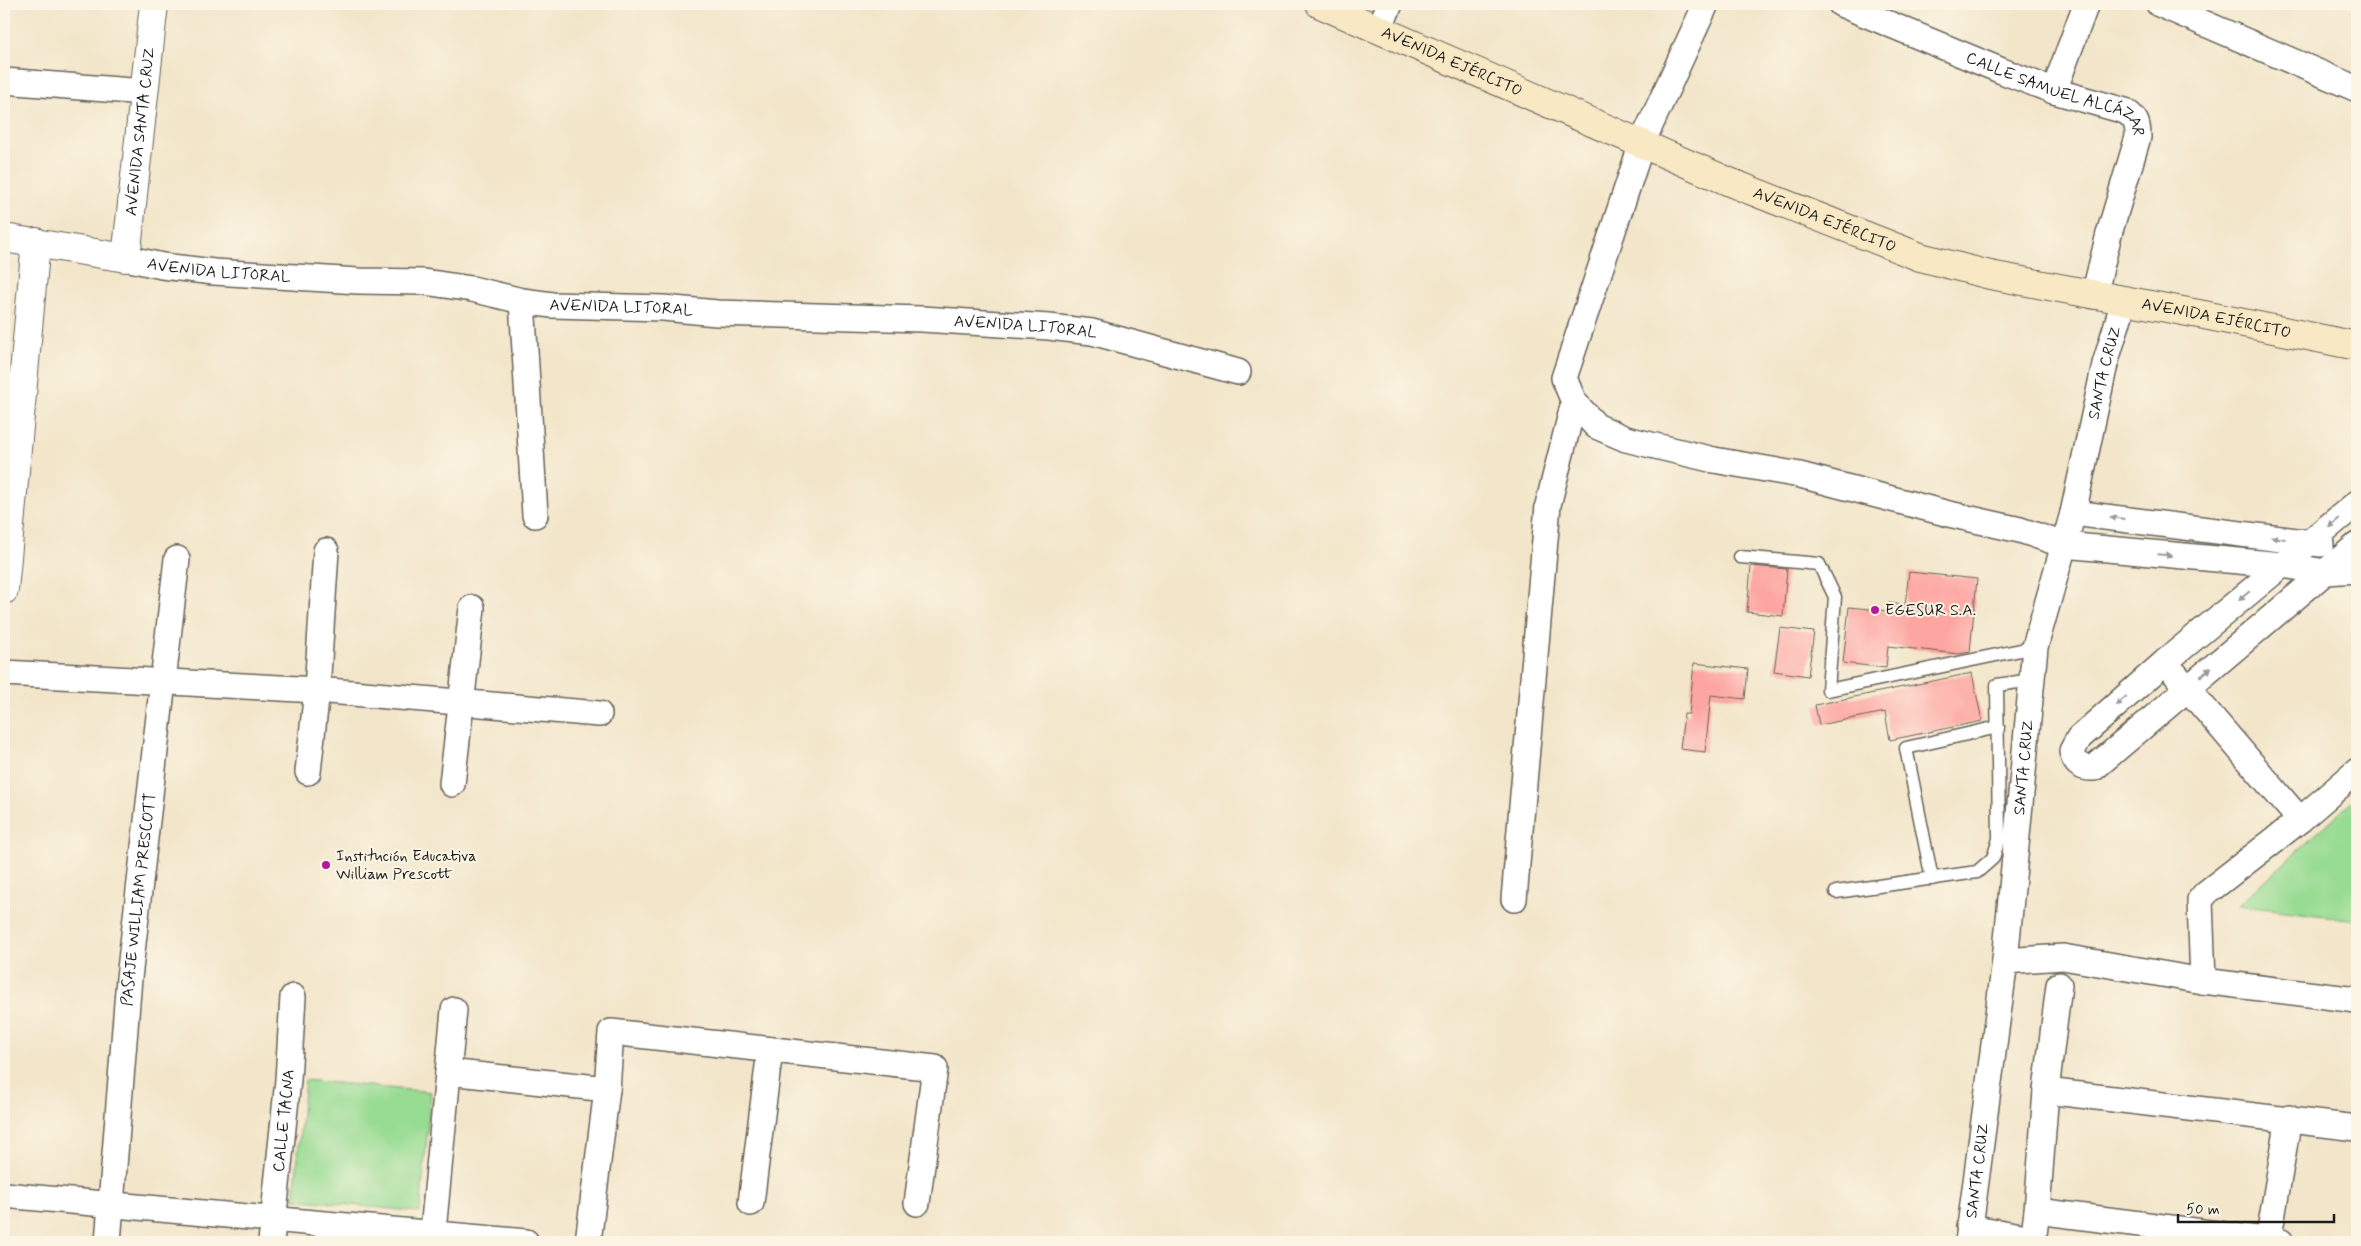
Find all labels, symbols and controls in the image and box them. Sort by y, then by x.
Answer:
street label: AVENIDA EJÉRCITO [1378,21,1526,101]
street label: AVENIDA SANTA CRUZ [120,46,160,217]
street label: CALLE SAMUEL ALCÁZAR [1963,47,2149,136]
street label: AVENIDA EJÉRCITO [1750,182,1899,257]
street label: AVENIDA LITORAL [145,253,291,287]
street label: AVENIDA EJÉRCITO [2140,293,2293,343]
street label: AVENIDA LITORAL [549,294,694,321]
street label: AVENIDA LITORAL [953,311,1100,344]
street label: SANTA CRUZ [2083,323,2127,421]
one-way arrow [2108,514,2124,522]
one-way arrow [2328,517,2341,528]
one-way arrow [2270,534,2286,542]
one-way arrow [2157,551,2173,559]
one-way arrow [2239,590,2251,602]
place label: EGESUR S.A. [1885,600,1976,621]
marker: EGESUR S.A. [1869,604,1881,616]
one-way arrow [2199,667,2212,678]
one-way arrow [2114,696,2127,707]
street label: SANTA CRUZ [2009,718,2039,816]
street label: PASAJE WILLIAM PRESCOTT [116,792,161,1007]
place label: Institución Educativa William Prescott [336,846,476,885]
marker: Institución Educativa William Prescott [320,859,332,871]
street label: CALLE TACNA [268,1069,299,1173]
street label: SANTA CRUZ [1961,1121,1994,1219]
scale bar [2178,1191,2335,1223]
text: 50 m [2186,1200,2220,1220]

